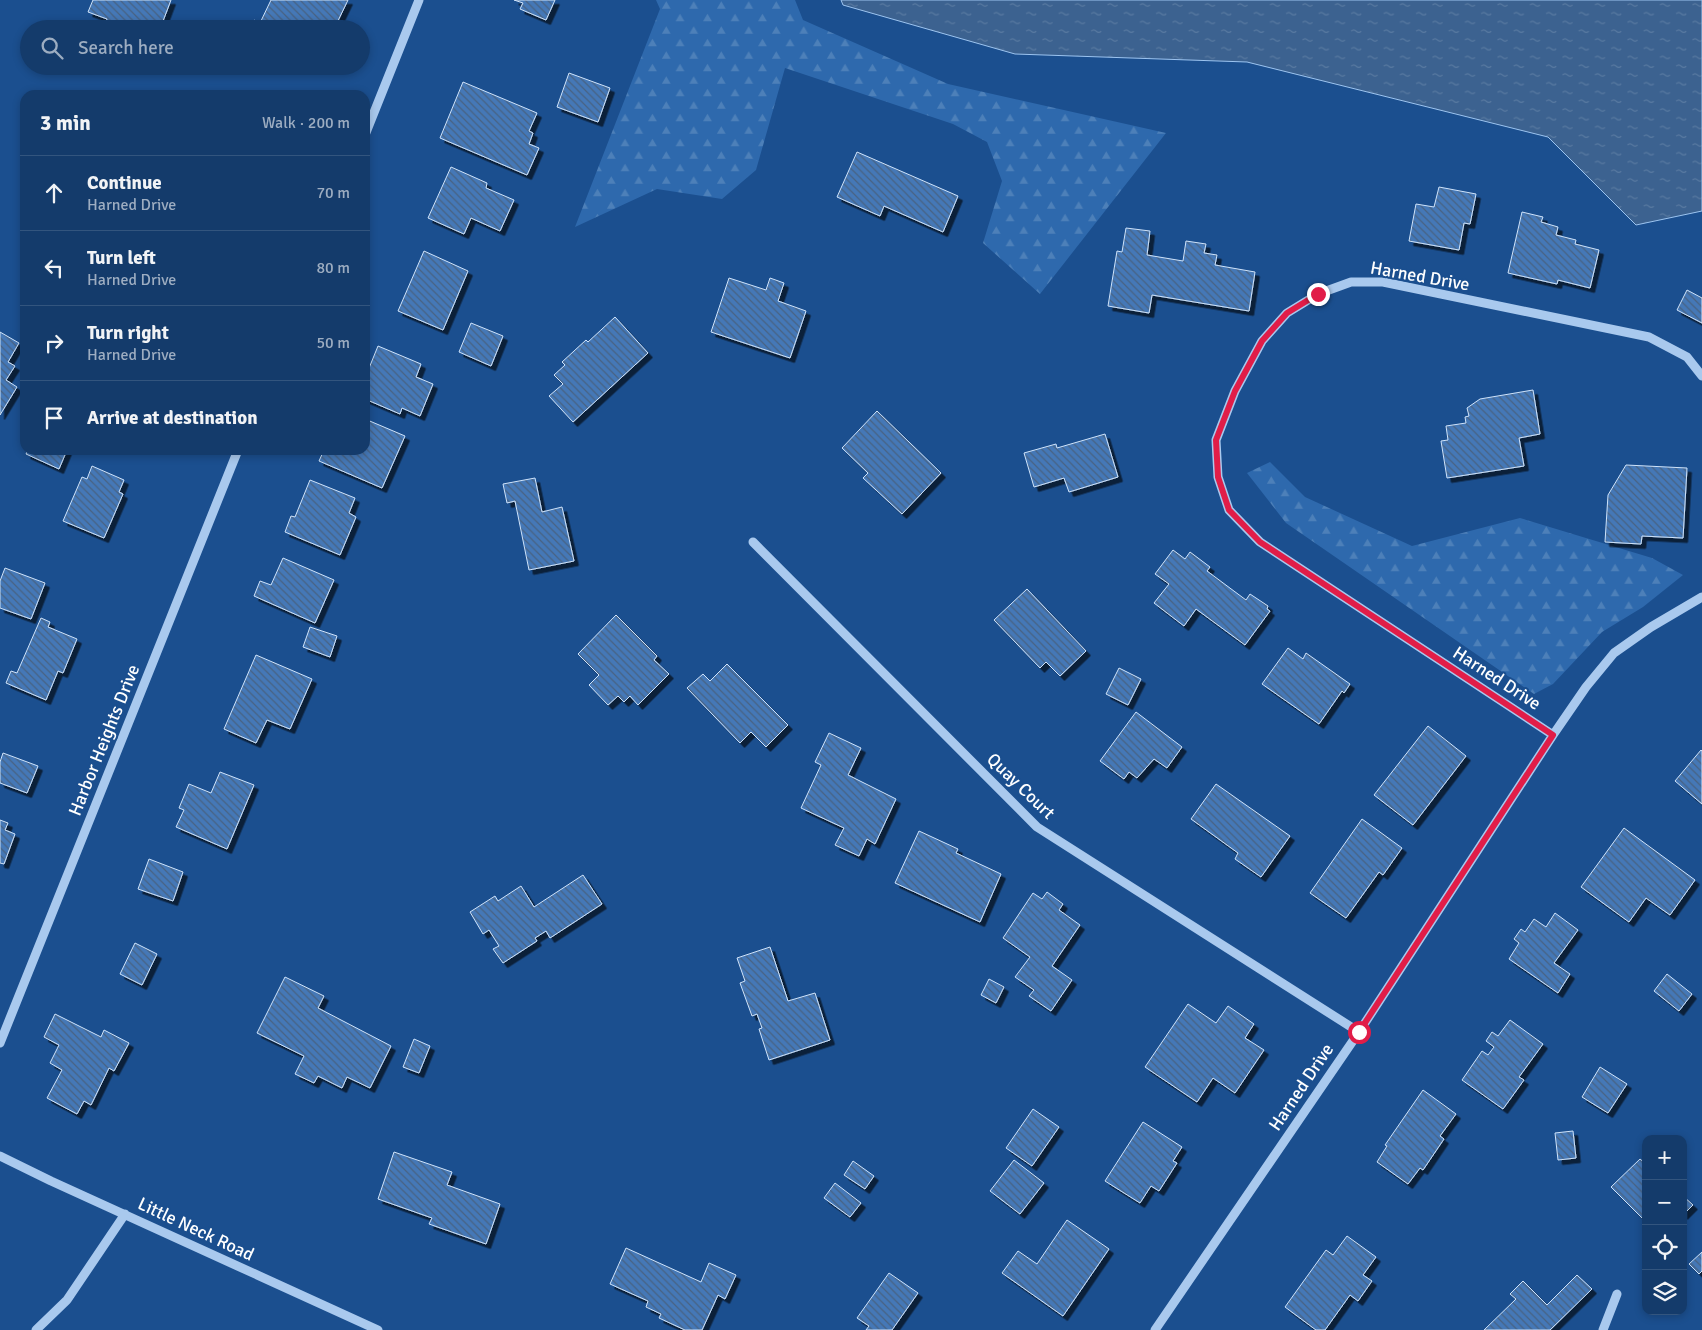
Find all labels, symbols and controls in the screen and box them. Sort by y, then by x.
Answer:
search box [20,20,370,75]
icon: search [38,34,66,62]
text: Search here [78,36,174,60]
text: 3 min [40,110,91,136]
text: Walk · 200 m [262,113,350,133]
text: Continue [87,171,162,195]
icon: ahead [40,179,68,207]
text: 70 m [316,183,350,203]
text: Harned Drive [87,195,176,215]
text: Turn left [87,246,156,270]
icon: left [40,254,68,282]
street label: Harned Drive [1369,256,1471,296]
text: 80 m [316,258,350,278]
text: Harned Drive [87,270,176,290]
route end [1307,283,1330,306]
text: Turn right [87,321,169,345]
icon: right [40,329,68,357]
text: 50 m [316,333,350,353]
text: Harned Drive [87,345,176,365]
icon: arrive [40,404,68,432]
text: Arrive at destination [87,406,258,430]
street label: Harned Drive [1449,641,1545,715]
street label: Harbor Heights Drive [64,661,144,819]
street label: Quay Court [982,748,1060,824]
route start [1348,1021,1371,1044]
street label: Harned Drive [1264,1039,1338,1135]
map controls [1642,1135,1687,1315]
button: + [1642,1135,1687,1180]
button: − [1642,1180,1687,1225]
street label: Little Neck Road [134,1192,258,1266]
button: locate [1642,1225,1687,1270]
button: layers [1642,1270,1687,1315]

